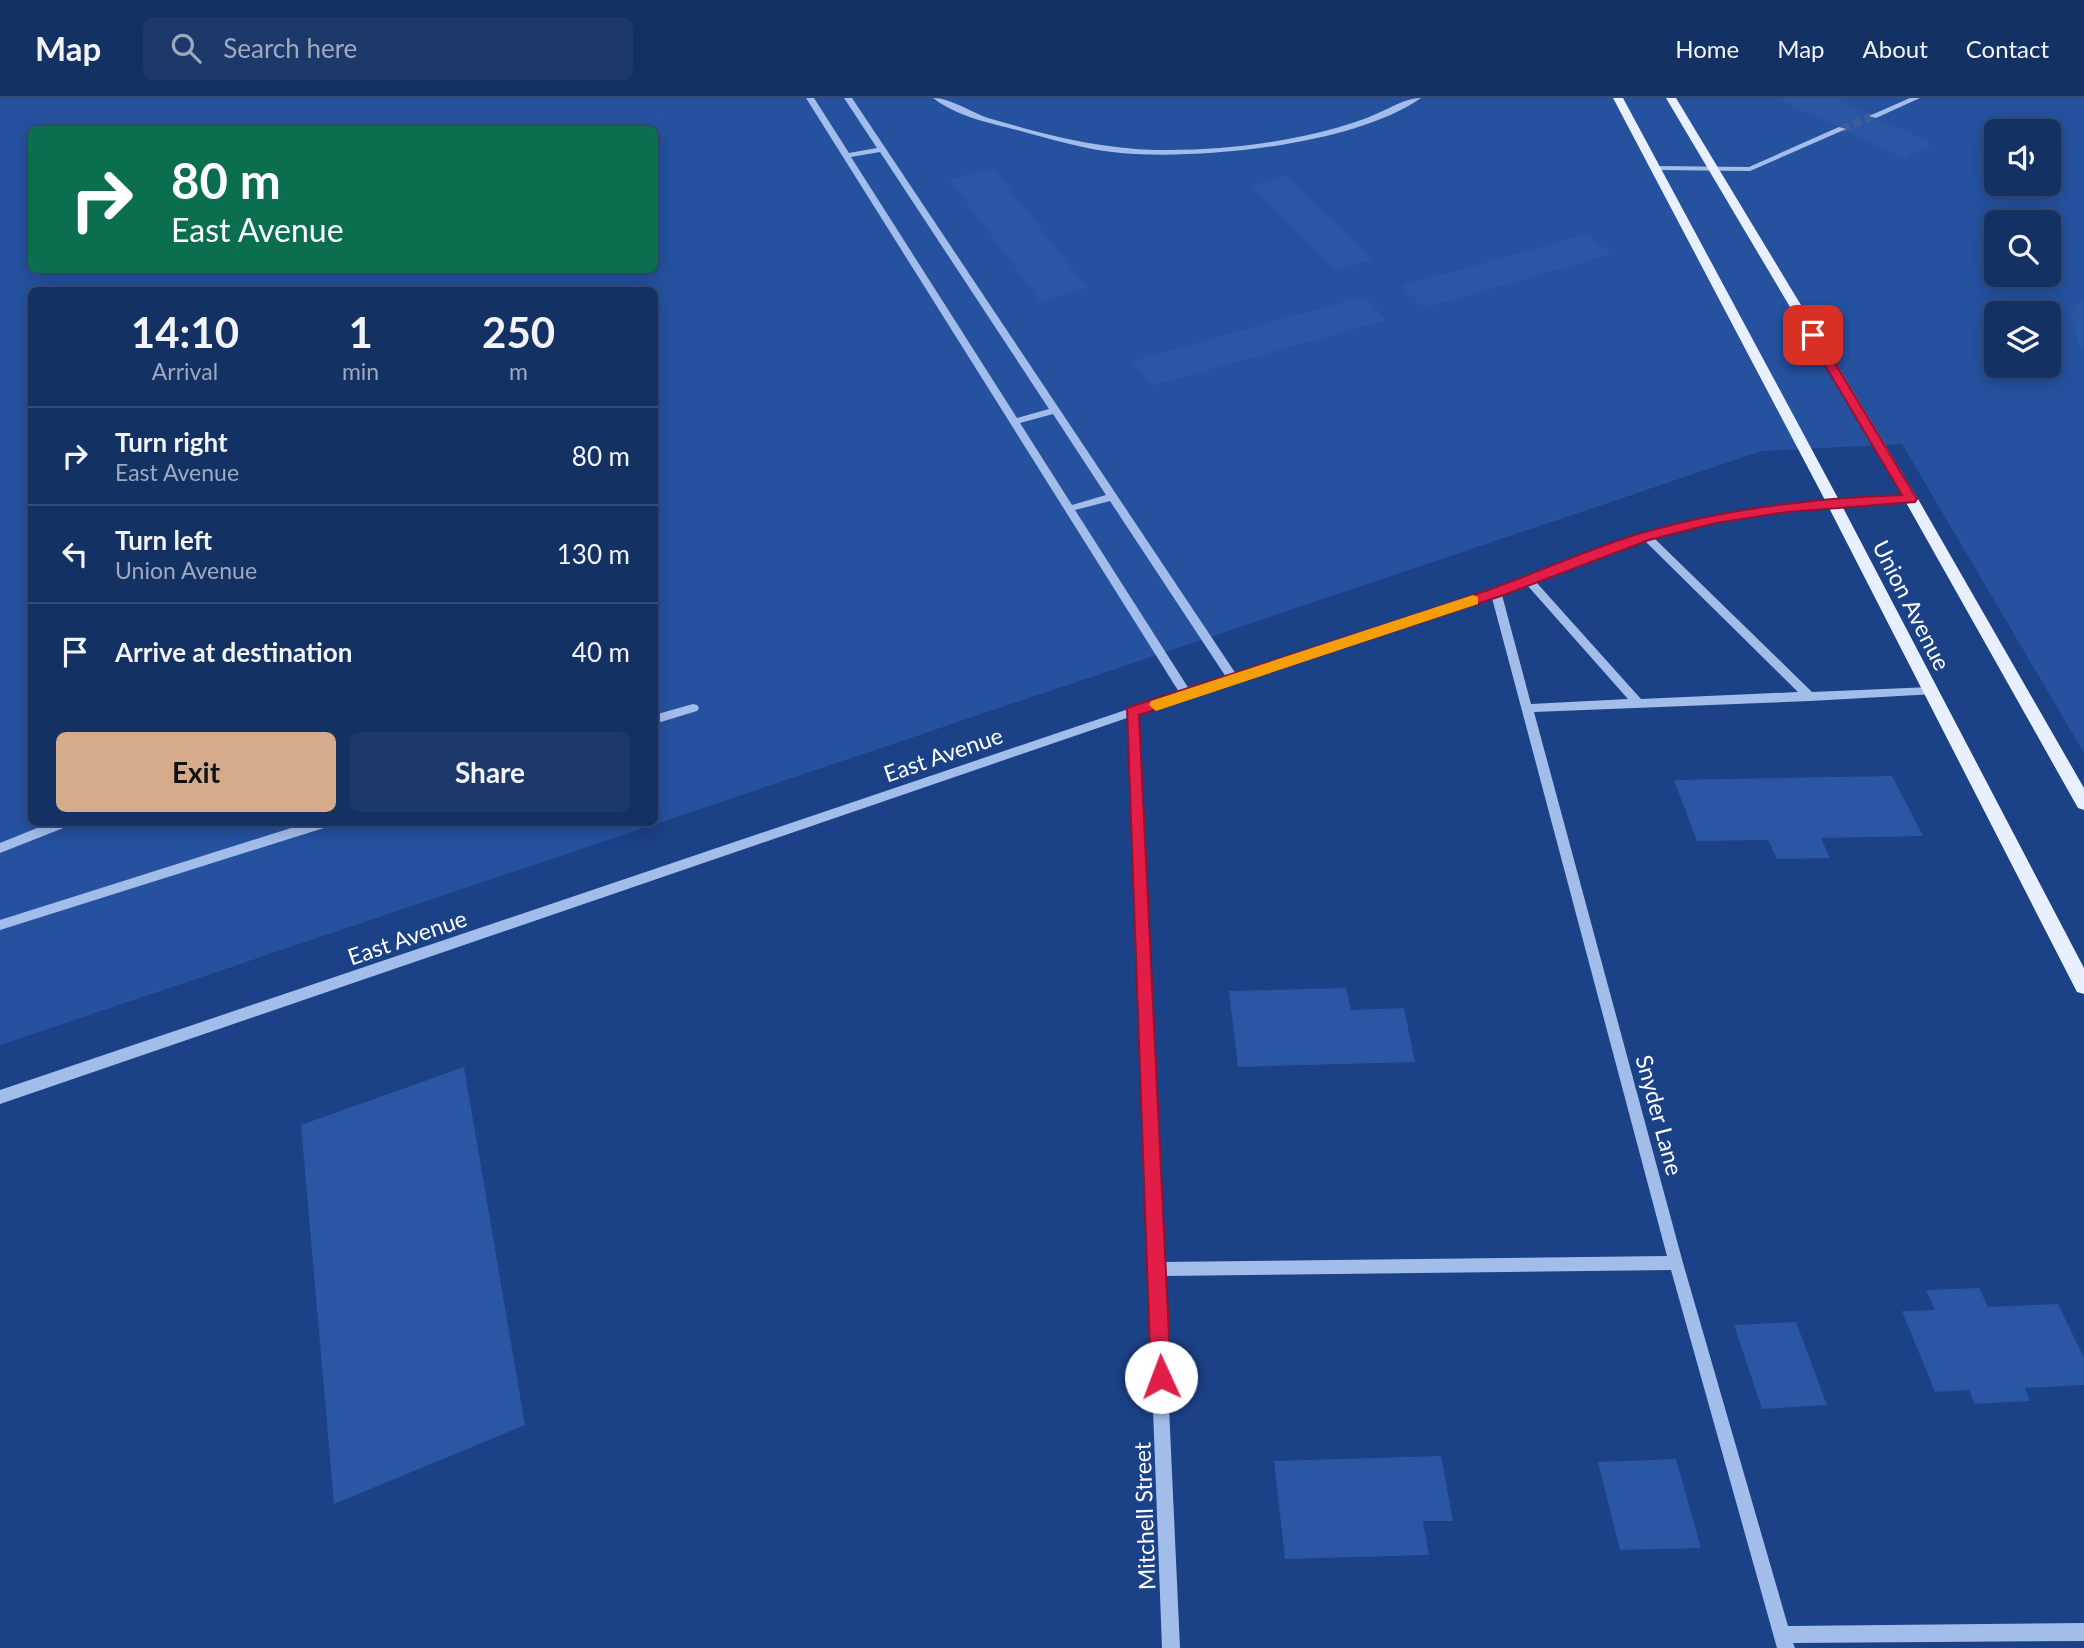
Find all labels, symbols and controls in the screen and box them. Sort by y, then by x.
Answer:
search box [143,17,633,80]
text: Map [35,28,101,68]
icon: search [167,29,205,67]
text: Search here [223,32,357,64]
text: Home [1675,34,1739,63]
text: Map [1777,34,1825,63]
text: About [1863,34,1928,63]
text: Contact [1966,34,2049,63]
map controls [1984,119,2061,378]
button: sound [1984,119,2061,196]
text: 80 m [171,151,281,209]
icon: right [56,154,147,245]
text: East Avenue [171,210,344,249]
button: search [1984,210,2061,287]
button: layers [1984,301,2061,378]
pin [1783,305,1843,365]
text: 14:10 [131,307,239,357]
text: 1 [348,307,373,357]
text: 250 [482,307,555,357]
icon: arrive [1794,316,1832,354]
text: Arrival [152,357,218,385]
text: min [342,357,379,385]
text: m [509,357,528,385]
text: Turn right [115,426,228,458]
icon: right [56,437,94,475]
text: 80 m [572,440,630,472]
text: East Avenue [115,458,239,486]
text: Turn left [115,524,212,556]
icon: left [56,535,94,573]
street label: Union Avenue [1867,535,1957,675]
text: 130 m [557,538,630,570]
text: Union Avenue [115,556,257,584]
icon: arrive [56,633,94,671]
text: Arrive at destination [115,636,352,668]
text: 40 m [572,636,630,668]
street label: East Avenue [880,721,1006,787]
button: Exit [56,732,336,812]
button: Share [350,732,630,812]
street label: East Avenue [344,904,470,970]
street label: Snyder Lane [1631,1052,1689,1178]
position arrow [1124,1340,1198,1414]
street label: Mitchell Street [1127,1441,1161,1591]

